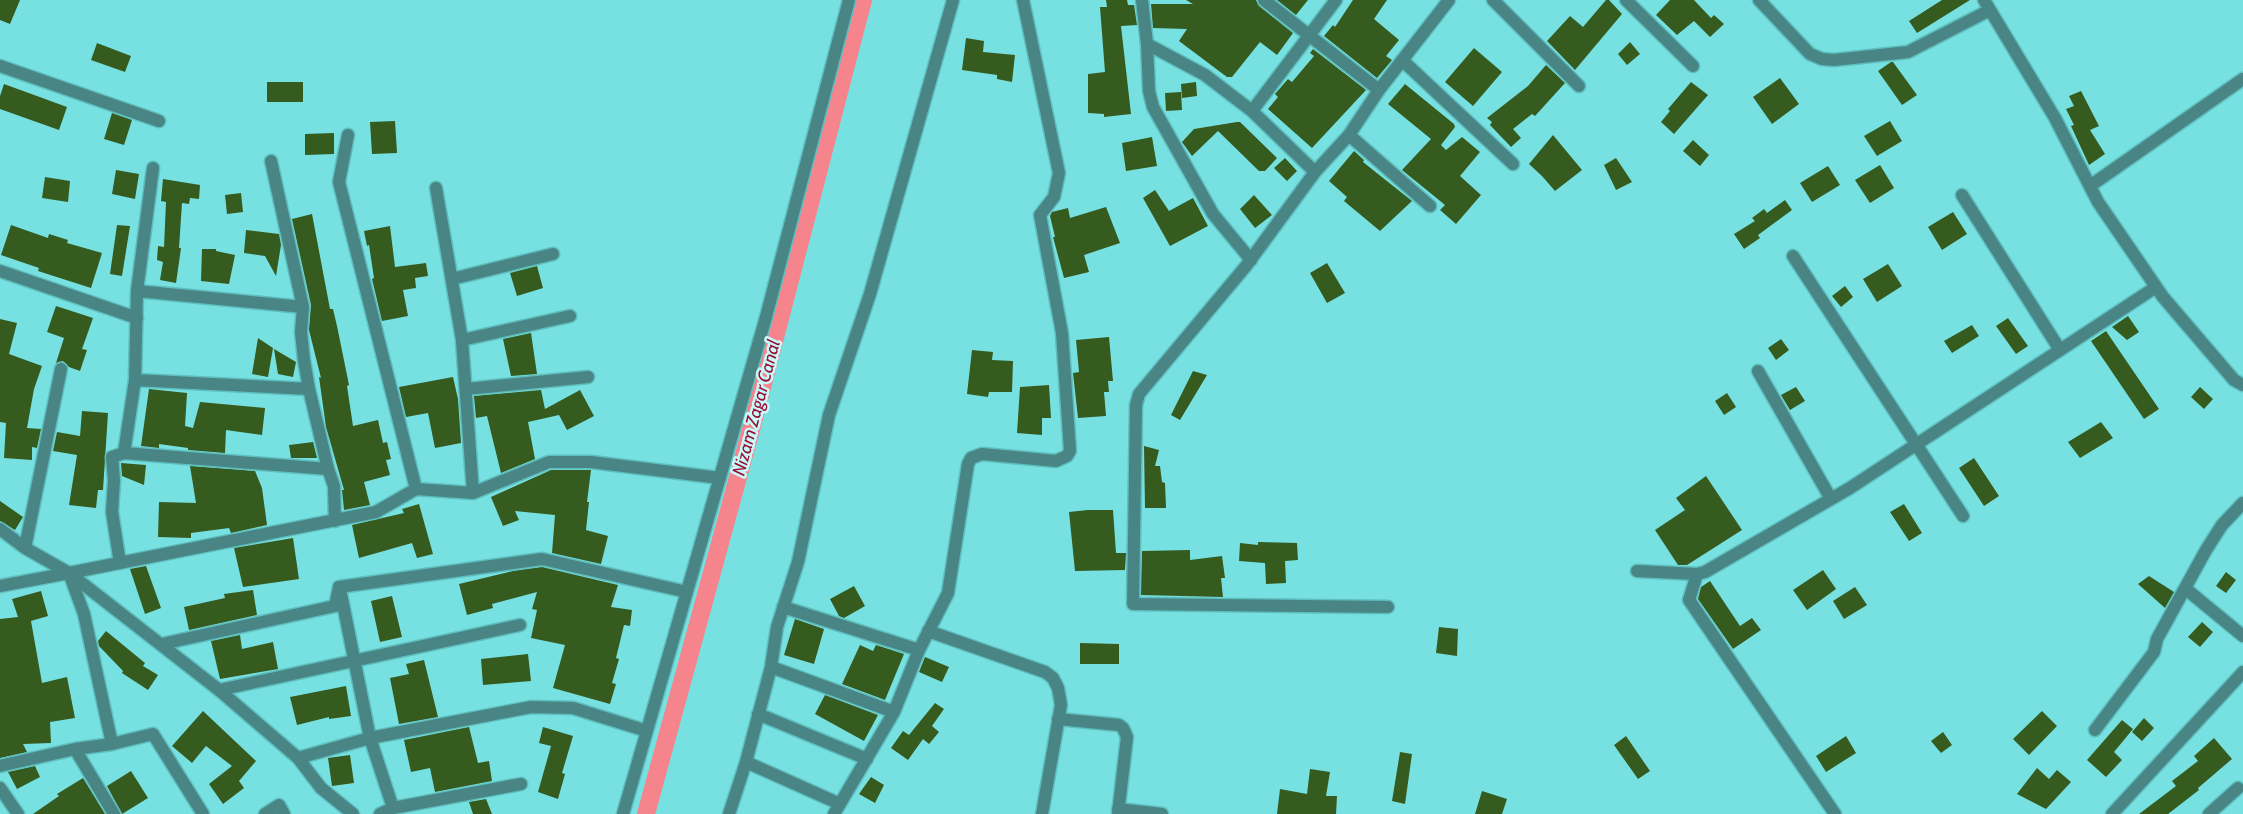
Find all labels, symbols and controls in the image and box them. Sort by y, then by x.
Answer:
water label: Nizam Zagar Canal [728,338,786,478]

